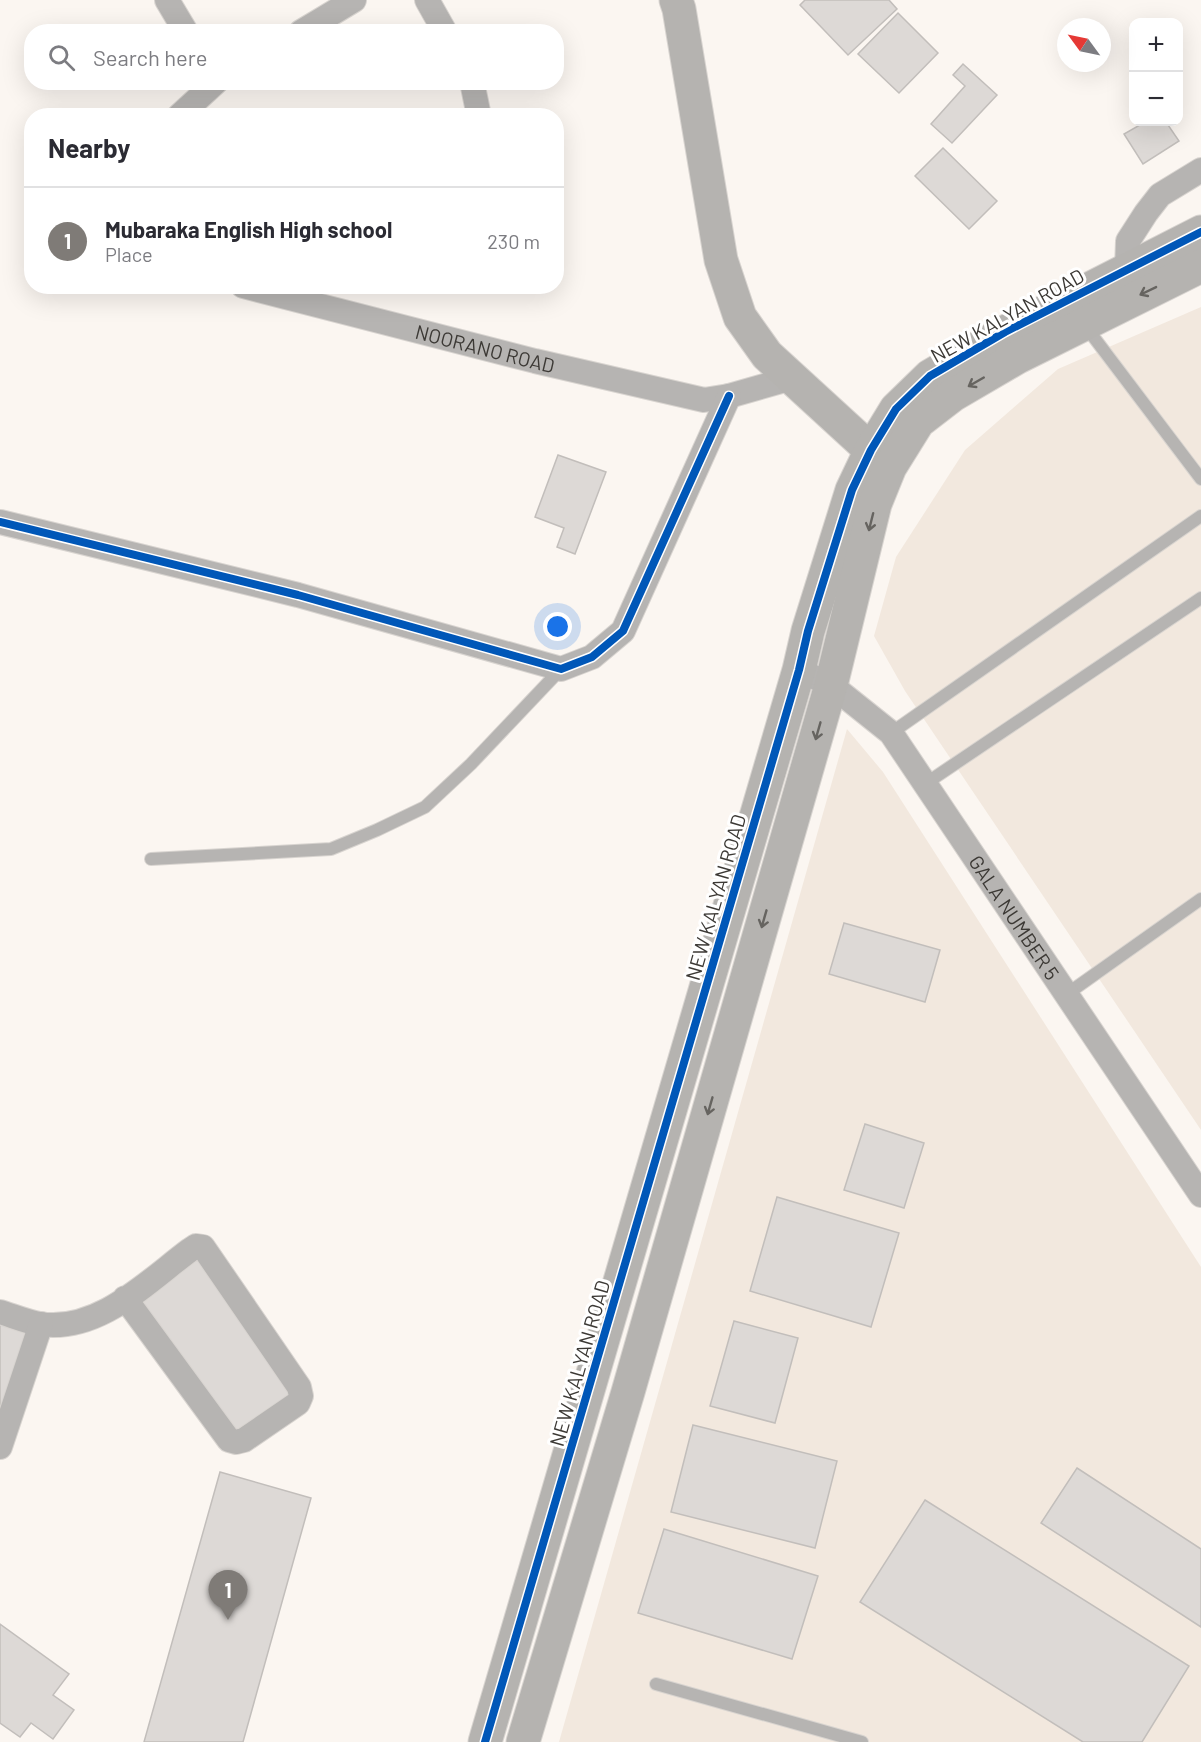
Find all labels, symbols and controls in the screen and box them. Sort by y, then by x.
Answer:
north arrow [1057,18,1111,72]
map controls [1129,18,1183,126]
button: + [1129,18,1183,72]
search box [24,24,564,90]
icon: search [45,41,78,74]
text: Search here [93,44,207,70]
button: − [1129,72,1183,126]
text: Nearby [48,132,130,163]
text: Mubaraka English High school [105,216,392,242]
text: 1 [64,229,71,253]
text: 230 m [487,229,540,253]
text: Place [105,242,153,266]
street label: NEW KALYAN ROAD [926,263,1088,367]
one-way arrow [1140,286,1158,298]
street label: NOORANO ROAD [413,319,557,377]
one-way arrow [967,376,984,388]
one-way arrow [864,512,876,531]
your location [543,612,572,641]
one-way arrow [812,721,823,740]
street label: NEW KALYAN ROAD [680,811,750,983]
street label: GALA NUMBER 5 [964,850,1065,984]
one-way arrow [758,909,769,928]
one-way arrow [704,1096,715,1115]
street label: NEW KALYAN ROAD [544,1277,614,1449]
pin: 1 [208,1570,248,1620]

